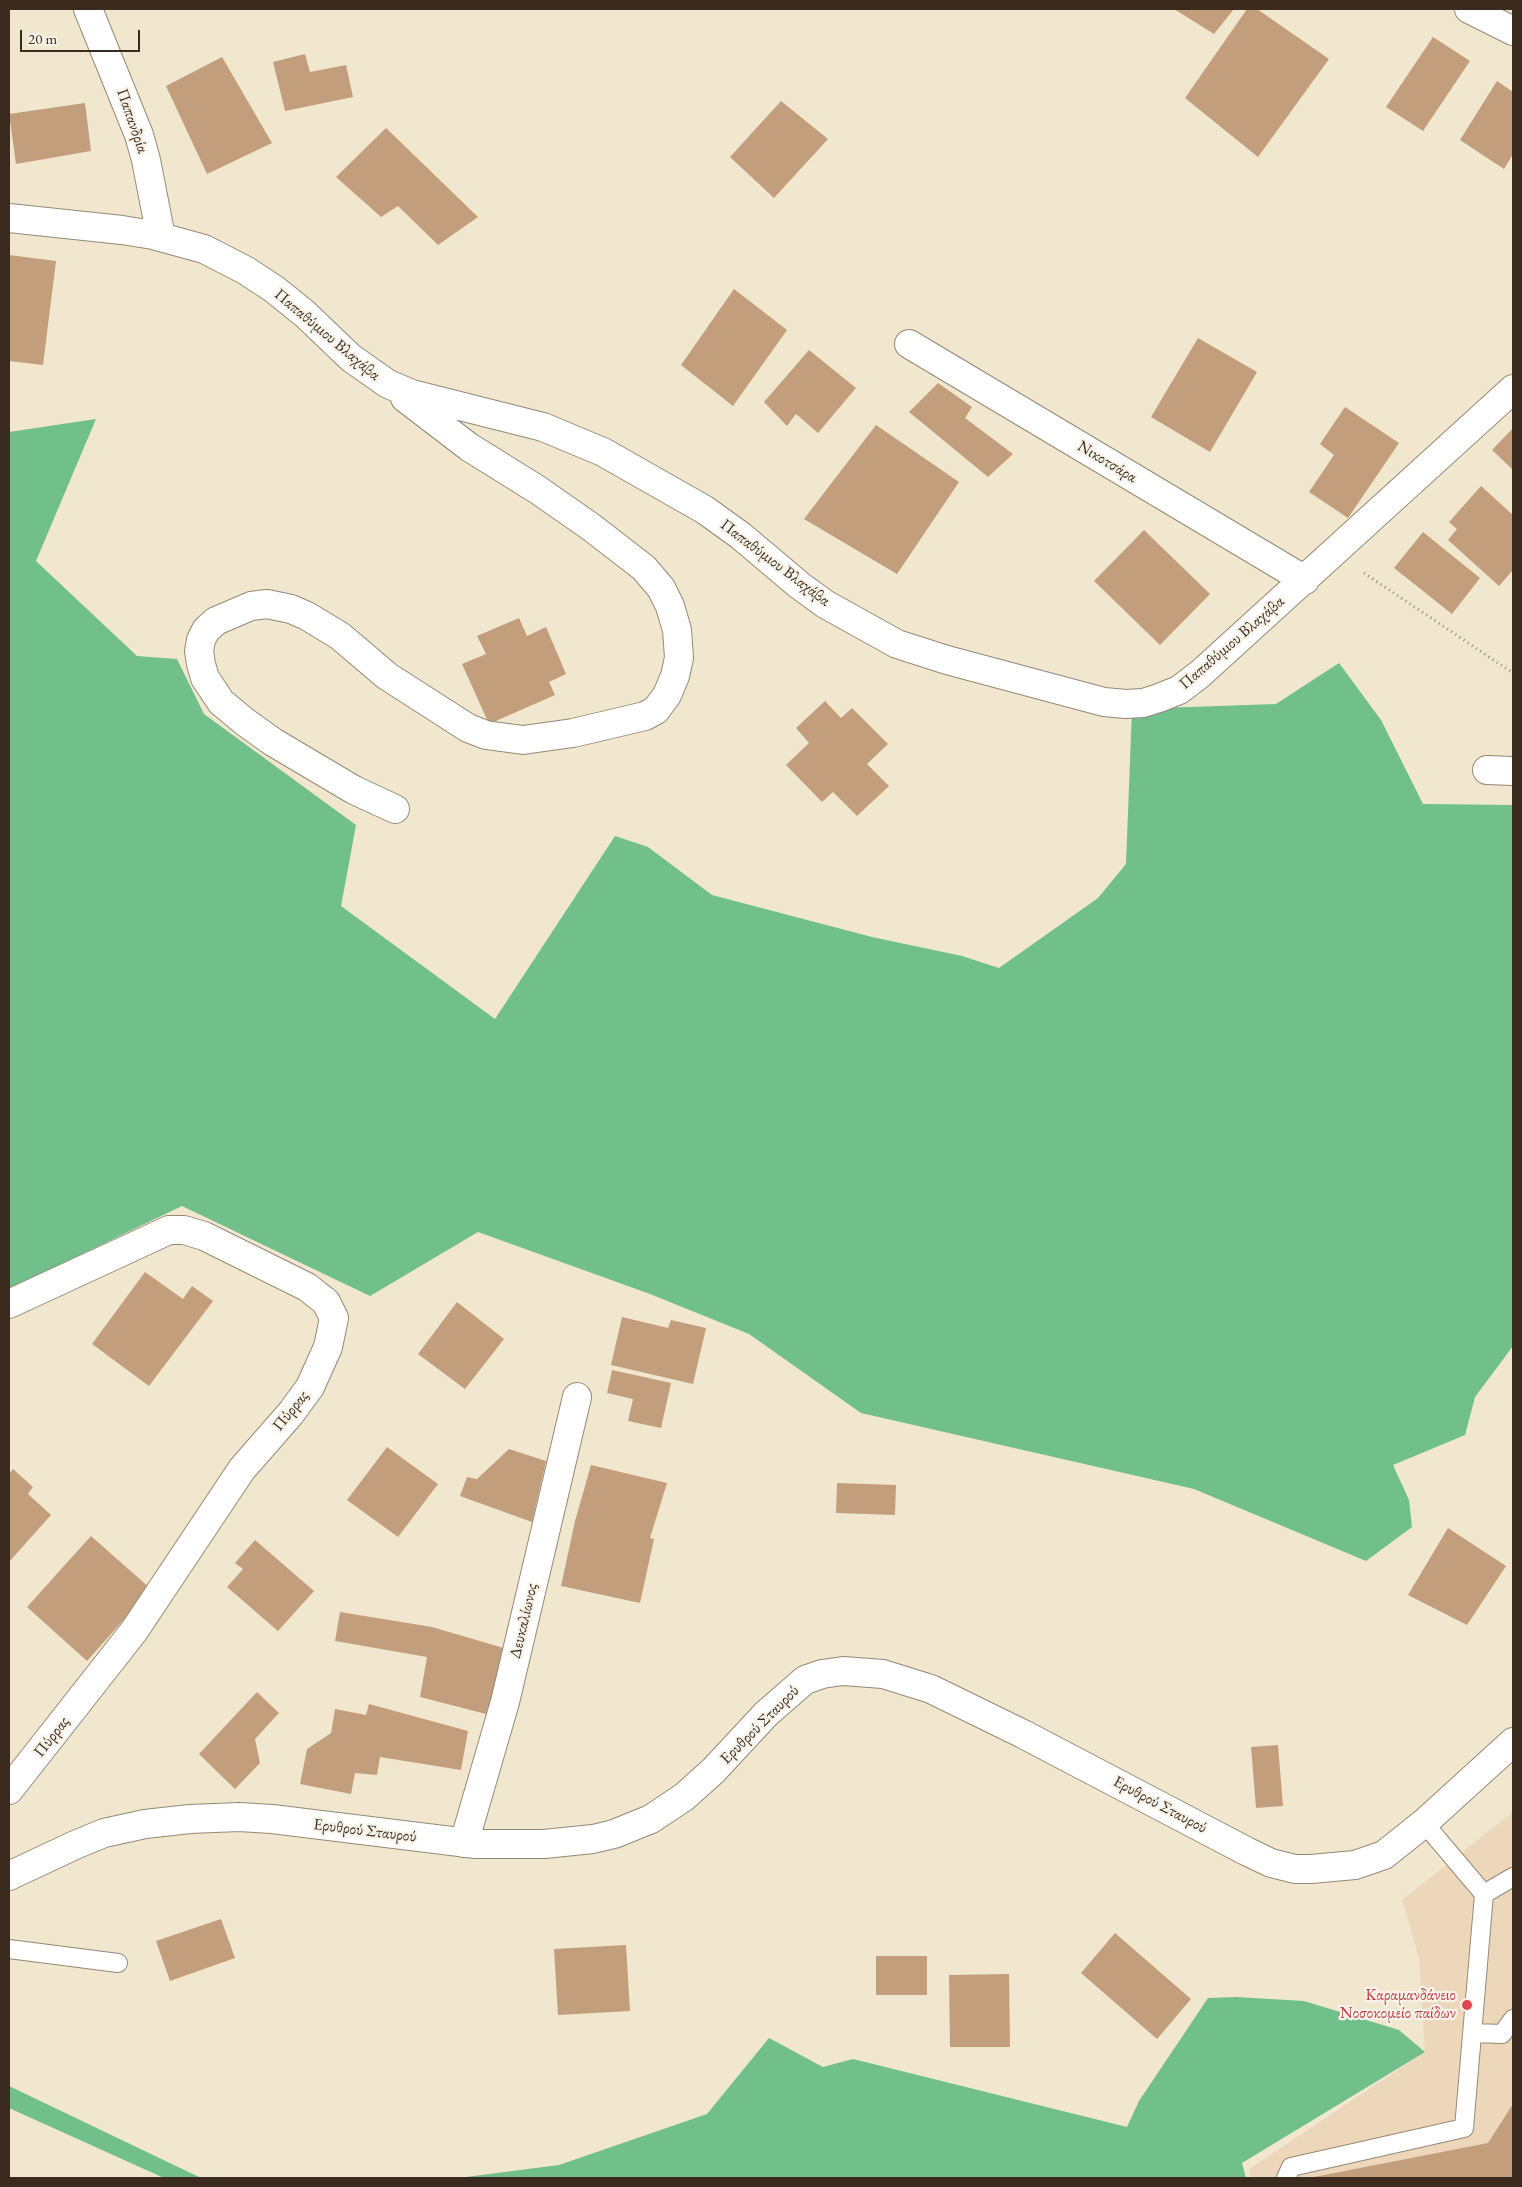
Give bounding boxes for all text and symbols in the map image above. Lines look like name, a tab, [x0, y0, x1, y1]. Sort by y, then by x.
scale bar	[22, 20, 142, 52]
text: 20 m	[28, 29, 57, 48]
street label: Παπανδρία	[112, 86, 152, 156]
street label: Παπαθύμιου Βλαχάβα	[270, 285, 384, 385]
street label: Νικοτσάρα	[1074, 437, 1140, 487]
street label: Παπαθύμιου Βλαχάβα	[716, 515, 834, 611]
street label: Παπαθύμιου Βλαχάβα	[1176, 592, 1288, 694]
street label: Πύρρας	[269, 1387, 313, 1435]
street label: Δευκαλίωνος	[506, 1582, 542, 1660]
street label: Ερυθρού Σταυρού	[717, 1682, 803, 1768]
street label: Πύρρας	[30, 1713, 74, 1761]
street label: Ερυθρού Σταυρού	[1110, 1772, 1210, 1838]
street label: Ερυθρού Σταυρού	[312, 1815, 418, 1847]
place label: Καραμανδάνειο Νοσοκομείο παίδων	[1340, 1986, 1456, 2024]
marker: Καραμανδάνειο Νοσοκομείο παίδων	[1460, 1998, 1474, 2012]

